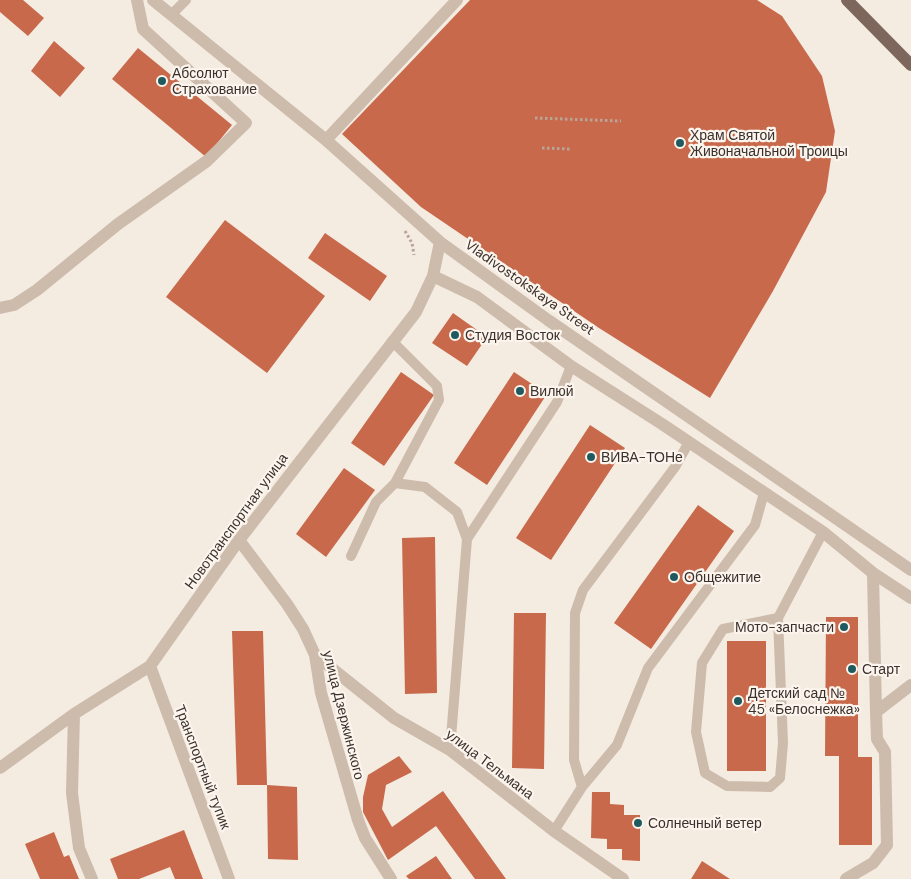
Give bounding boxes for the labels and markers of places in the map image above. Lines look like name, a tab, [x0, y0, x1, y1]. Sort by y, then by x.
place label: Абсолют Страхование	[172, 64, 257, 98]
marker: Абсолют Страхование	[156, 75, 168, 87]
place label: Храм Святой Живоначальной Троицы	[690, 126, 848, 160]
marker: Храм Святой Живоначальной Троицы	[674, 137, 686, 149]
place label: Студия Восток	[465, 326, 561, 344]
marker: Студия Восток	[449, 329, 461, 341]
place label: Вилюй	[530, 382, 574, 400]
marker: Вилюй	[514, 385, 526, 397]
place label: ВИВА-ТОНе	[601, 448, 683, 466]
marker: ВИВА-ТОНе	[585, 451, 597, 463]
place label: Общежитие	[684, 568, 761, 586]
marker: Общежитие	[668, 571, 680, 583]
place label: Мото-запчасти	[735, 618, 834, 636]
marker: Мото-запчасти	[838, 621, 850, 633]
place label: Старт	[862, 660, 901, 678]
marker: Старт	[846, 663, 858, 675]
place label: Детский сад № 45 «Белоснежка»	[748, 684, 860, 718]
marker: Детский сад № 45 «Белоснежка»	[732, 695, 744, 707]
place label: Солнечный ветер	[648, 814, 762, 832]
marker: Солнечный ветер	[632, 817, 644, 829]

